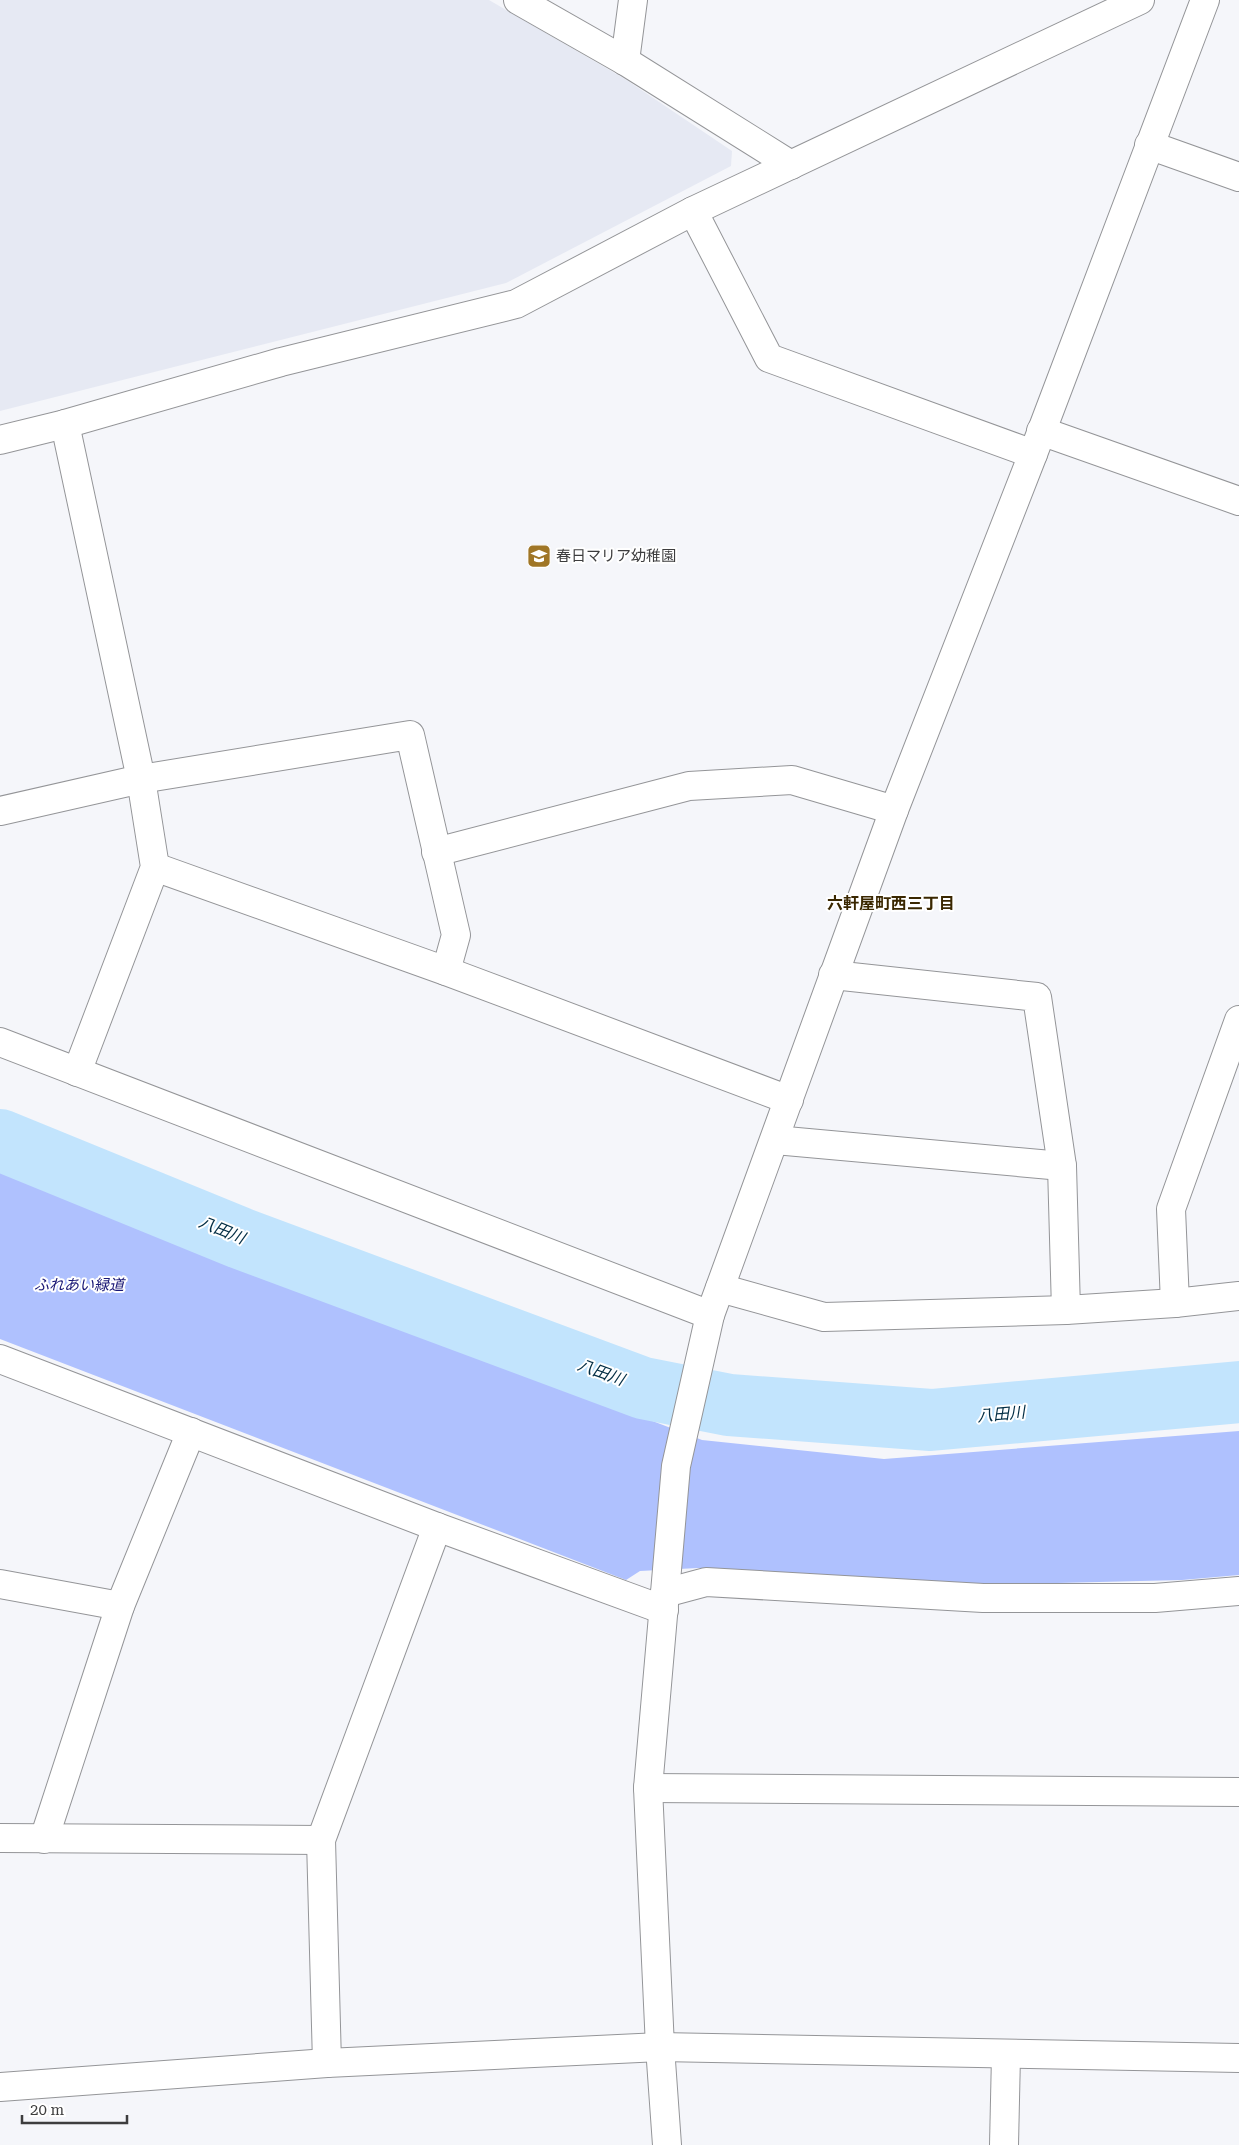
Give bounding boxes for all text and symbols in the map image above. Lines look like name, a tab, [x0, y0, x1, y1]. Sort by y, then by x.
school or university icon: 春日マリア幼稚園	[526, 543, 552, 569]
place label: 春日マリア幼稚園	[556, 547, 676, 565]
district label: 六軒屋町西三丁目	[827, 894, 955, 913]
water label: 八田川	[196, 1212, 250, 1249]
park label: ふれあい緑道	[34, 1276, 126, 1294]
water label: 八田川	[575, 1355, 629, 1390]
water label: 八田川	[976, 1402, 1028, 1426]
scale bar	[22, 2092, 128, 2124]
text: 20 m	[30, 2101, 65, 2119]

